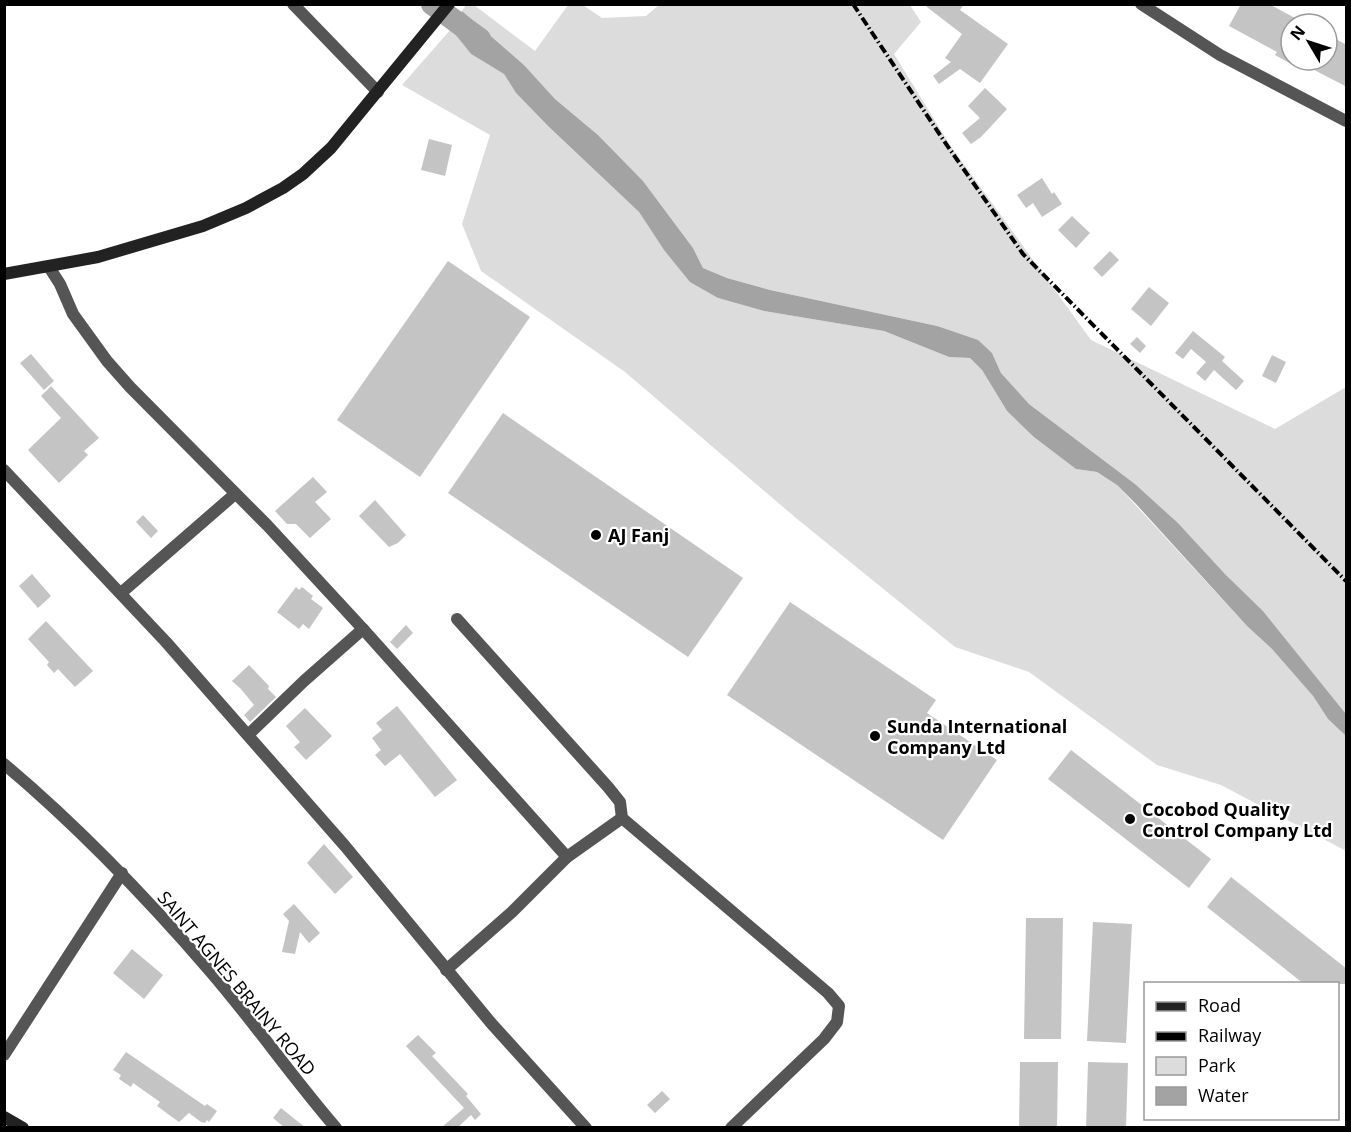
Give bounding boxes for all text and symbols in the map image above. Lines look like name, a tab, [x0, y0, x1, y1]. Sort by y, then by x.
north arrow	[1279, 12, 1339, 72]
text: N	[1285, 21, 1310, 45]
place label: AJ Fanj	[608, 523, 669, 547]
marker: AJ Fanj	[589, 528, 603, 542]
place label: Sunda International Company Ltd	[887, 714, 1067, 759]
marker: Sunda International Company Ltd	[868, 729, 882, 743]
place label: Cocobod Quality Control Company Ltd	[1142, 797, 1332, 842]
marker: Cocobod Quality Control Company Ltd	[1123, 812, 1137, 826]
street label: SAINT AGNES BRAINY ROAD	[153, 886, 321, 1080]
legend	[1144, 982, 1339, 1120]
text: Road	[1198, 993, 1241, 1017]
text: Railway	[1198, 1023, 1262, 1047]
text: Park	[1198, 1053, 1236, 1077]
text: Water	[1198, 1083, 1249, 1107]

